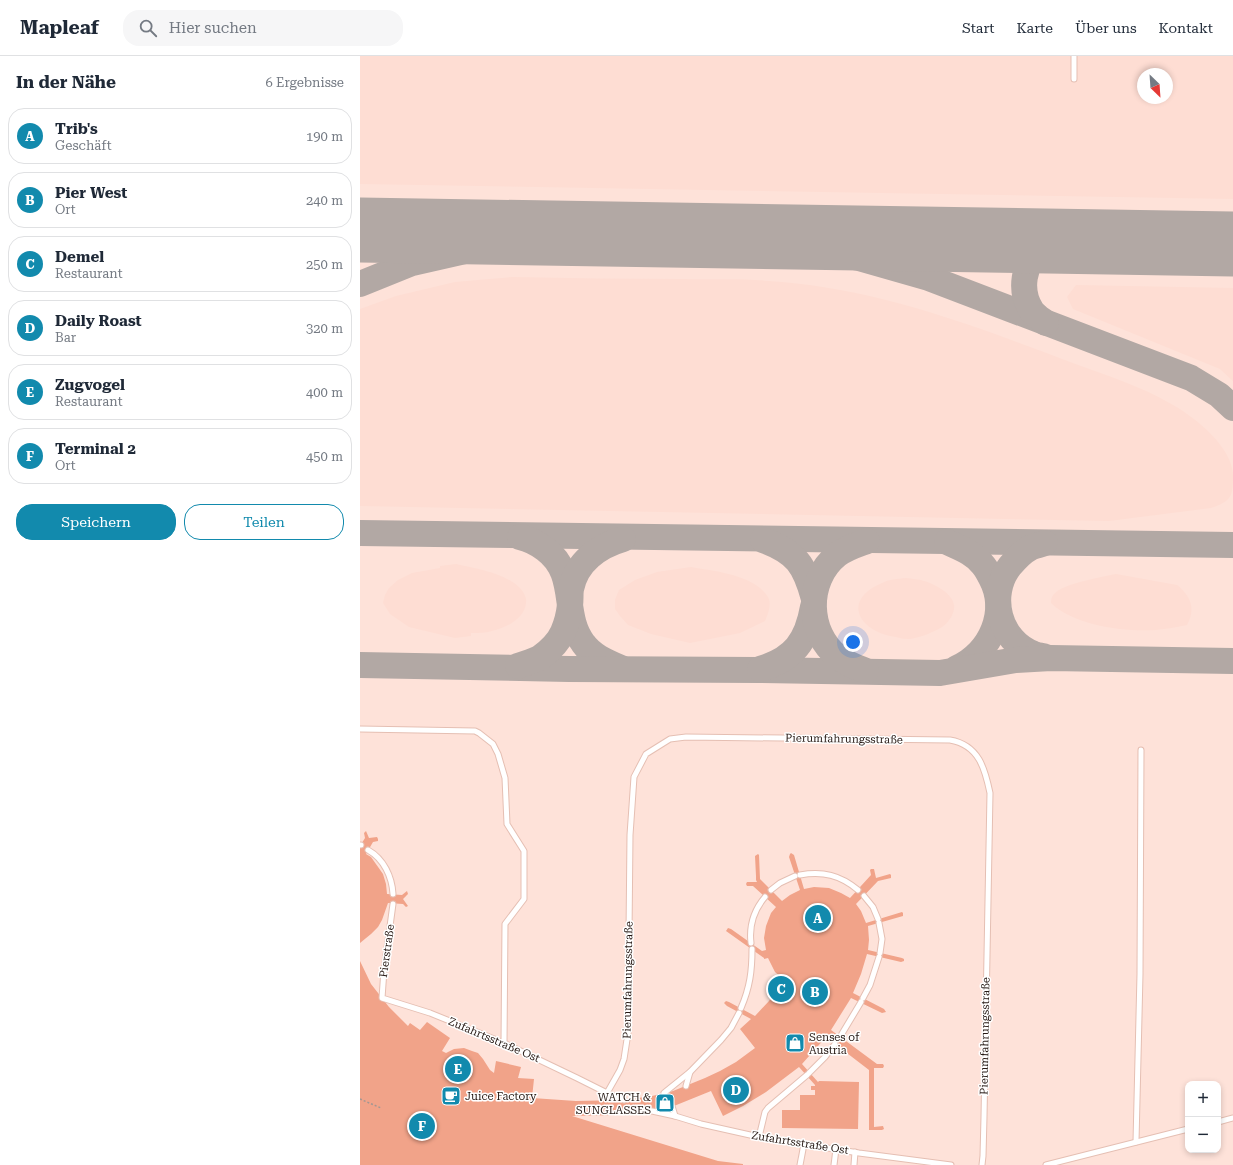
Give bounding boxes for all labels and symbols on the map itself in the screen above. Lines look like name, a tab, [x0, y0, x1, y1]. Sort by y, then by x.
north arrow	[1137, 68, 1173, 104]
your location	[843, 632, 863, 652]
street label: Pierumfahrungsstraße	[785, 731, 903, 747]
pin: A	[805, 903, 831, 933]
street label: Pierumfahrungsstraße	[620, 921, 636, 1039]
street label: Pierstraße	[377, 923, 397, 979]
pin: C	[768, 974, 794, 1004]
pin: B	[802, 977, 828, 1007]
street label: Pierumfahrungsstraße	[977, 977, 993, 1095]
street label: Zufahrtsstraße Ost	[446, 1015, 542, 1065]
place label: Senses of Austria	[809, 1031, 860, 1057]
shop icon: Senses of Austria	[784, 1032, 806, 1054]
pin: E	[445, 1054, 471, 1084]
pin: D	[723, 1075, 749, 1105]
cafe icon: Juice Factory	[440, 1085, 462, 1107]
place label: Juice Factory	[465, 1090, 537, 1103]
place label: WATCH & SUNGLASSES	[576, 1091, 651, 1117]
shop icon: WATCH & SUNGLASSES	[654, 1092, 676, 1114]
pin: F	[409, 1111, 435, 1141]
street label: Zufahrtsstraße Ost	[750, 1129, 850, 1157]

